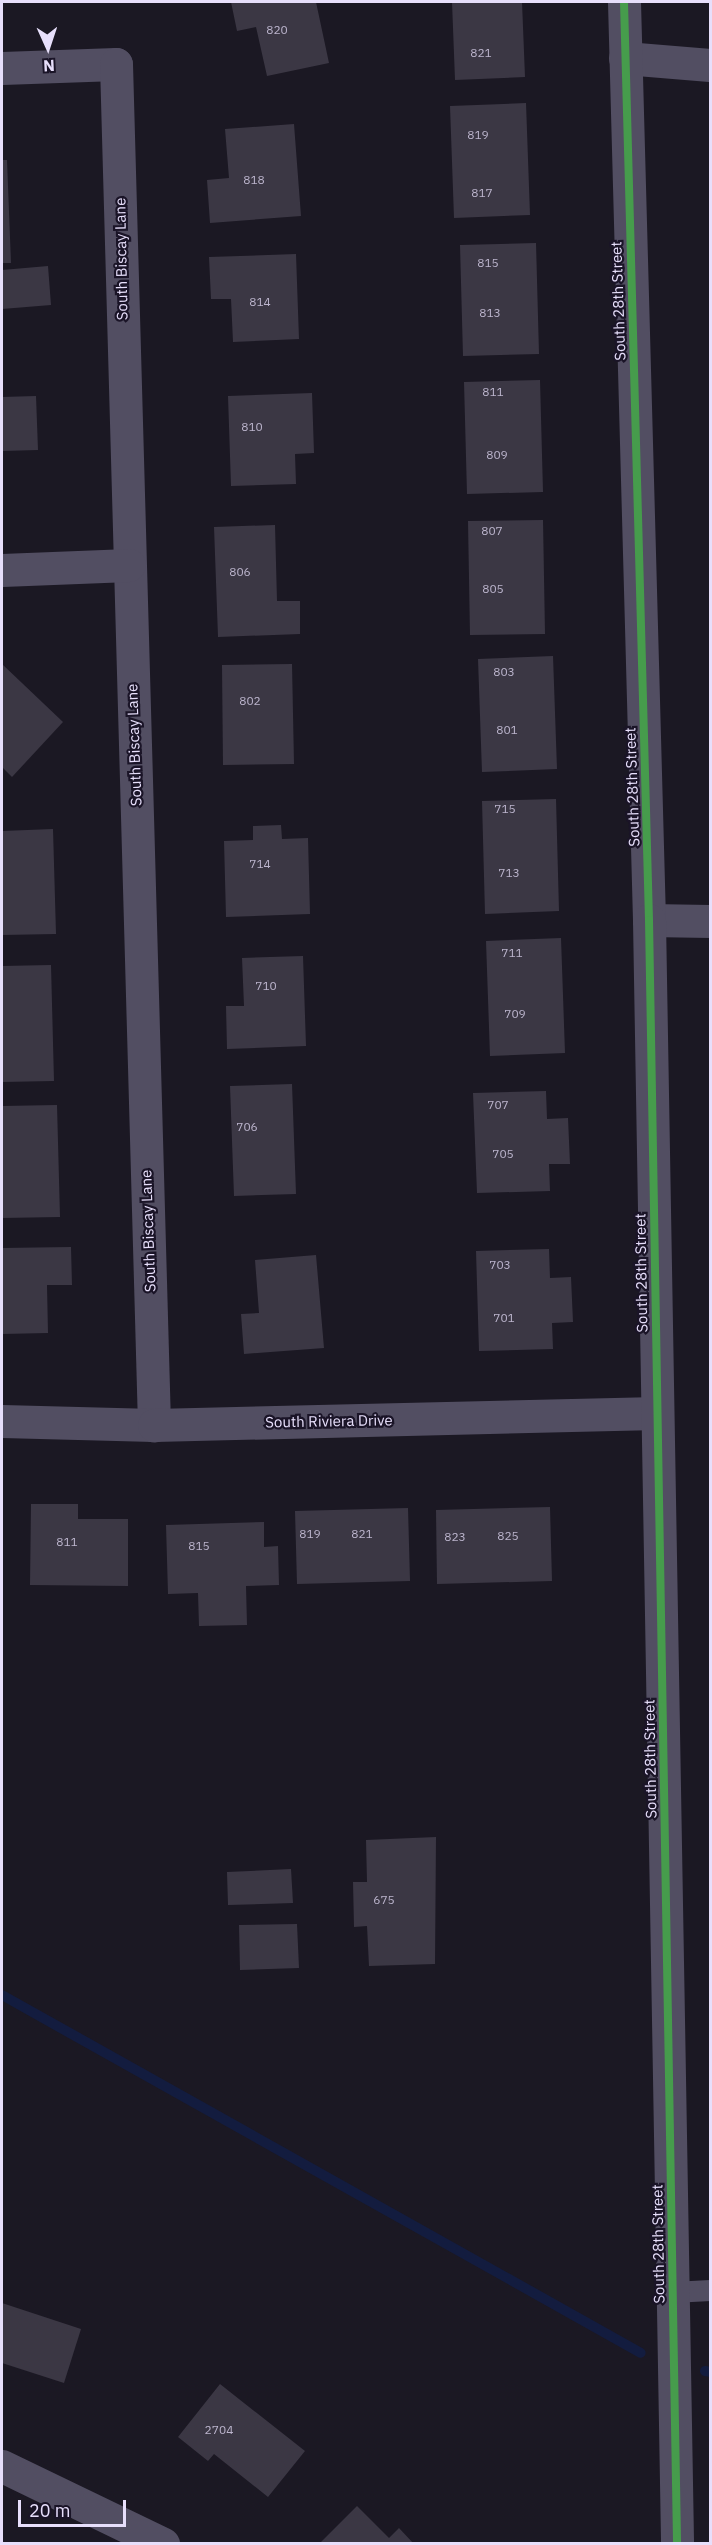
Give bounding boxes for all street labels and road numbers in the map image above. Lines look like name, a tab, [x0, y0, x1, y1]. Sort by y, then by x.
street label: South Biscay Lane	[111, 198, 131, 320]
street label: South 28th Street	[607, 241, 629, 361]
street label: South Biscay Lane	[123, 683, 145, 807]
street label: South 28th Street	[621, 727, 643, 847]
street label: South Biscay Lane	[137, 1169, 159, 1293]
street label: South 28th Street	[631, 1213, 651, 1333]
street label: South Riviera Drive	[265, 1411, 393, 1431]
street label: South 28th Street	[640, 1699, 660, 1819]
street label: South 28th Street	[648, 2184, 668, 2304]

